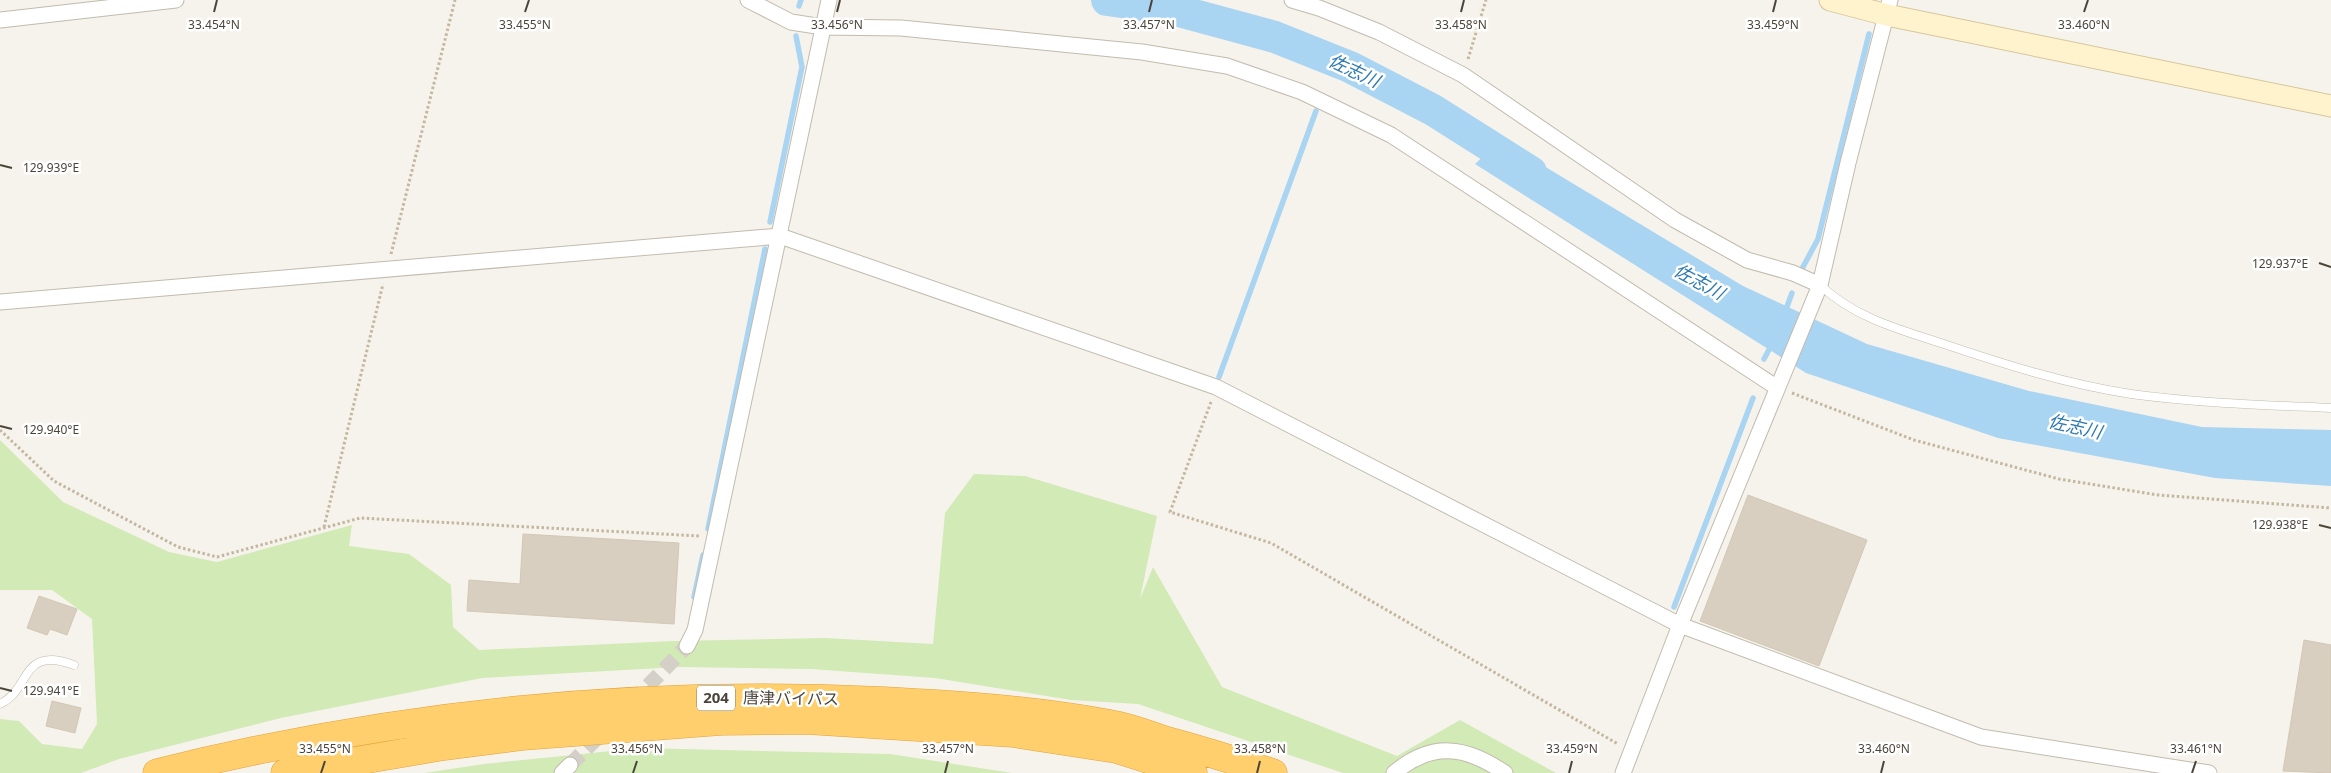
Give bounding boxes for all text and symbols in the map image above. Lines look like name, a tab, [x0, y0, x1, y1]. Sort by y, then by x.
text: 33.454°N	[188, 16, 240, 33]
text: 33.455°N	[499, 16, 551, 33]
text: 33.456°N	[811, 16, 863, 33]
text: 33.457°N	[1123, 16, 1175, 33]
text: 33.458°N	[1435, 16, 1487, 33]
text: 33.459°N	[1747, 16, 1799, 33]
text: 33.460°N	[2058, 16, 2110, 33]
water label: 佐志川	[1325, 48, 1386, 93]
text: 129.939°E	[23, 159, 79, 176]
text: 129.937°E	[2252, 255, 2308, 272]
water label: 佐志川	[1670, 258, 1731, 306]
water label: 佐志川	[2046, 408, 2106, 444]
text: 129.940°E	[23, 421, 79, 438]
text: 129.938°E	[2252, 516, 2308, 533]
text: 129.941°E	[23, 682, 79, 699]
road number: 204	[697, 686, 735, 710]
street label: 唐津バイパス	[743, 686, 839, 710]
text: 33.455°N	[299, 740, 351, 757]
text: 33.456°N	[611, 740, 663, 757]
text: 33.457°N	[922, 740, 974, 757]
text: 33.458°N	[1234, 740, 1286, 757]
text: 33.459°N	[1546, 740, 1598, 757]
text: 33.460°N	[1858, 740, 1910, 757]
text: 33.461°N	[2170, 740, 2222, 757]

